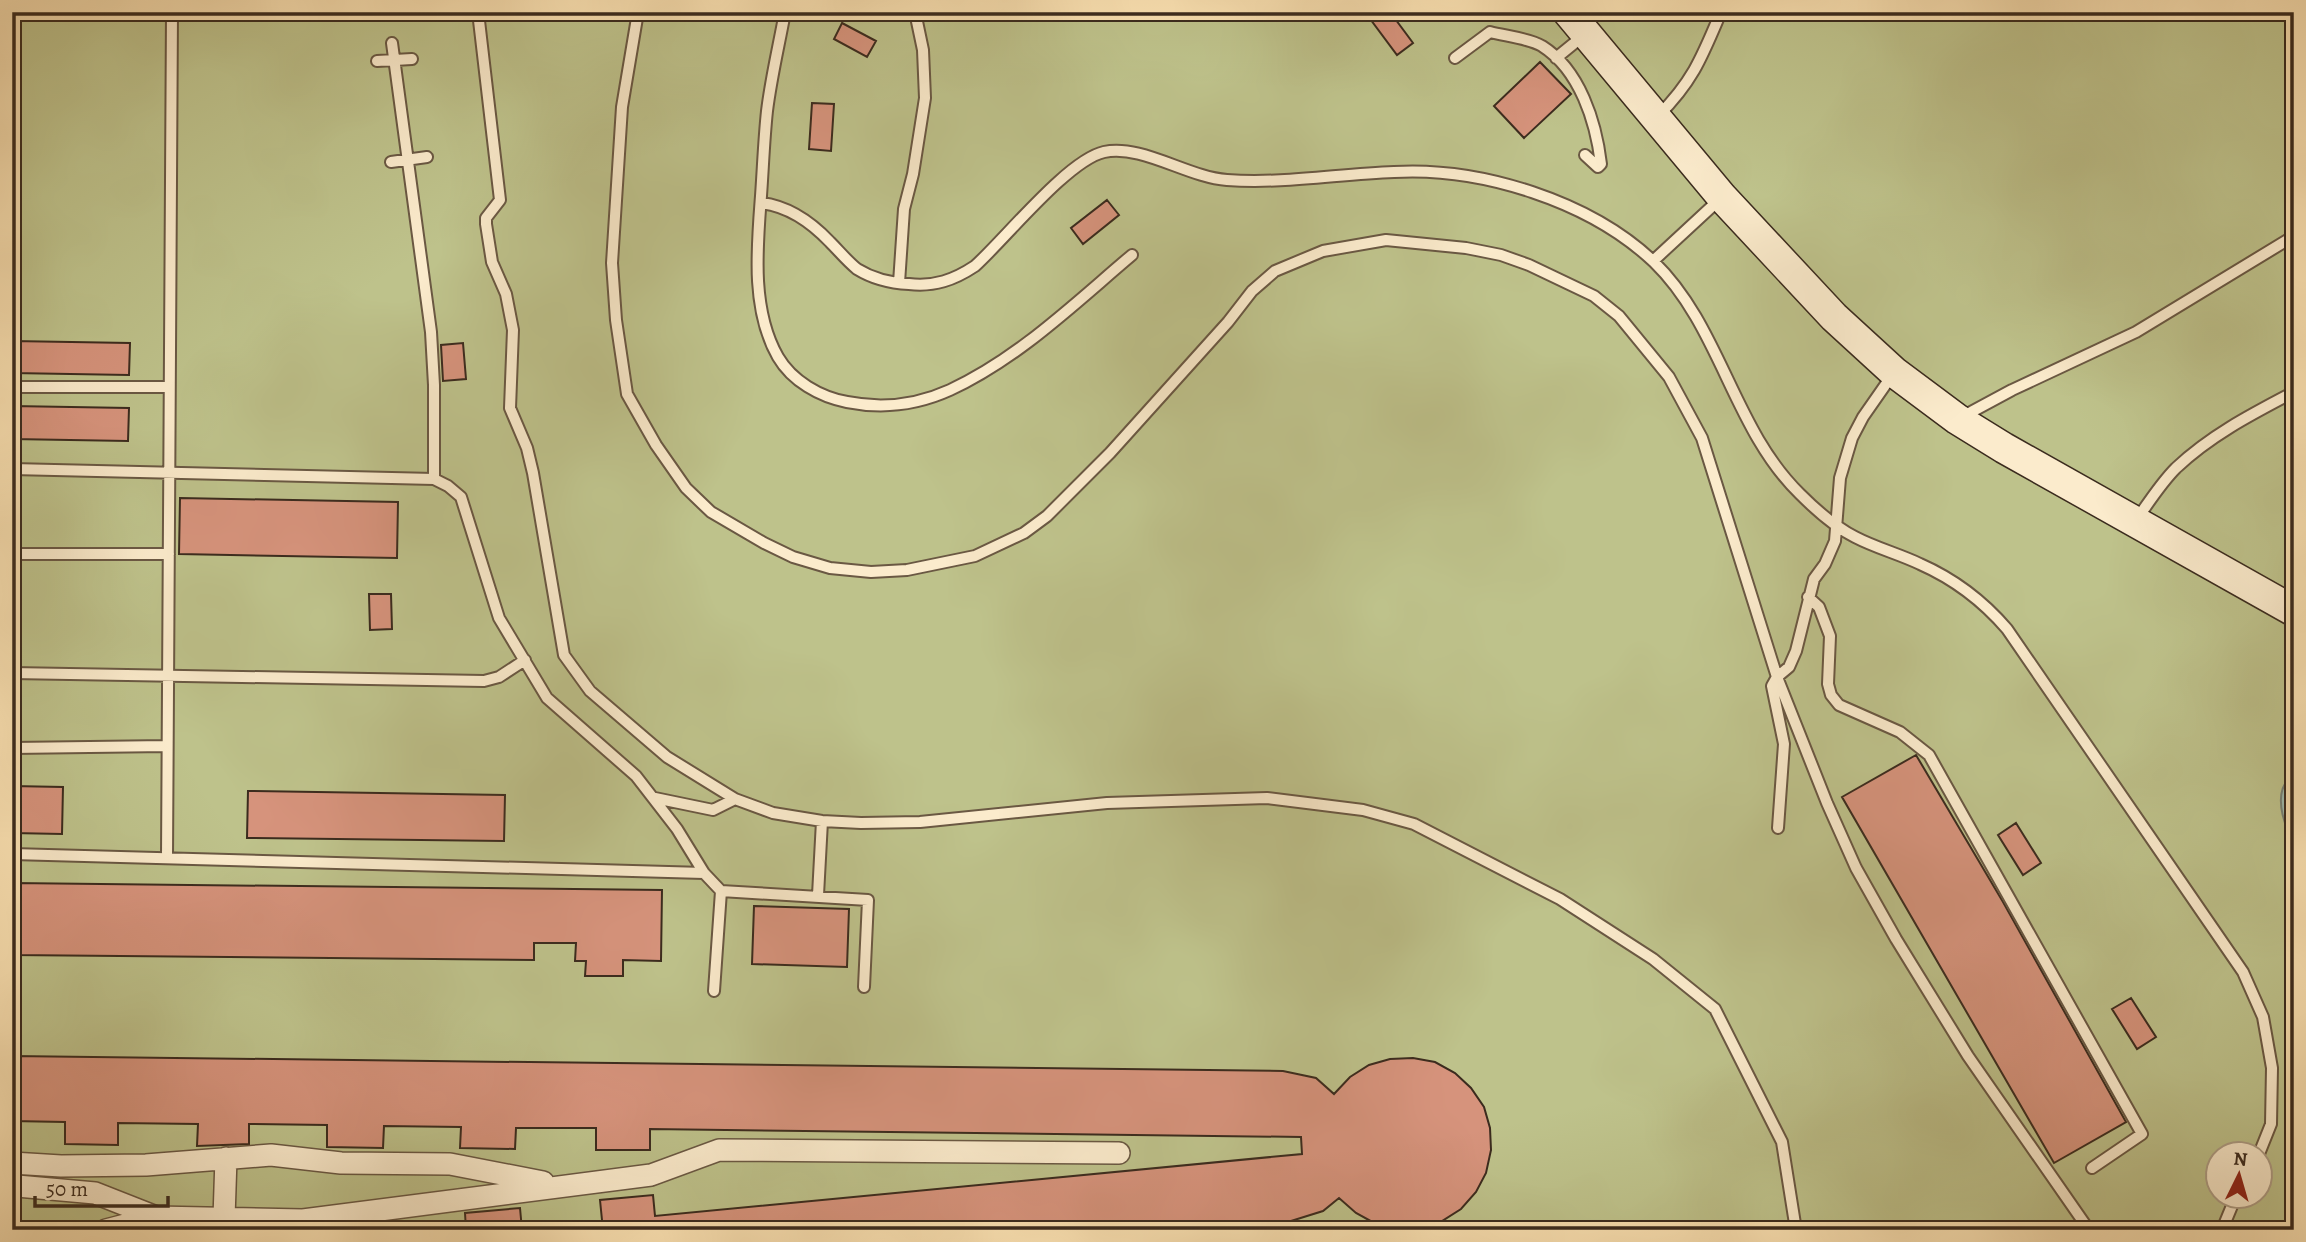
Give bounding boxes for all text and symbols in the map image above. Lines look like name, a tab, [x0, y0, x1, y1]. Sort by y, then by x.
north arrow	[2204, 1140, 2274, 1210]
text: N	[2232, 1146, 2249, 1173]
scale bar	[35, 1165, 168, 1209]
text: 50 m	[46, 1175, 88, 1203]

